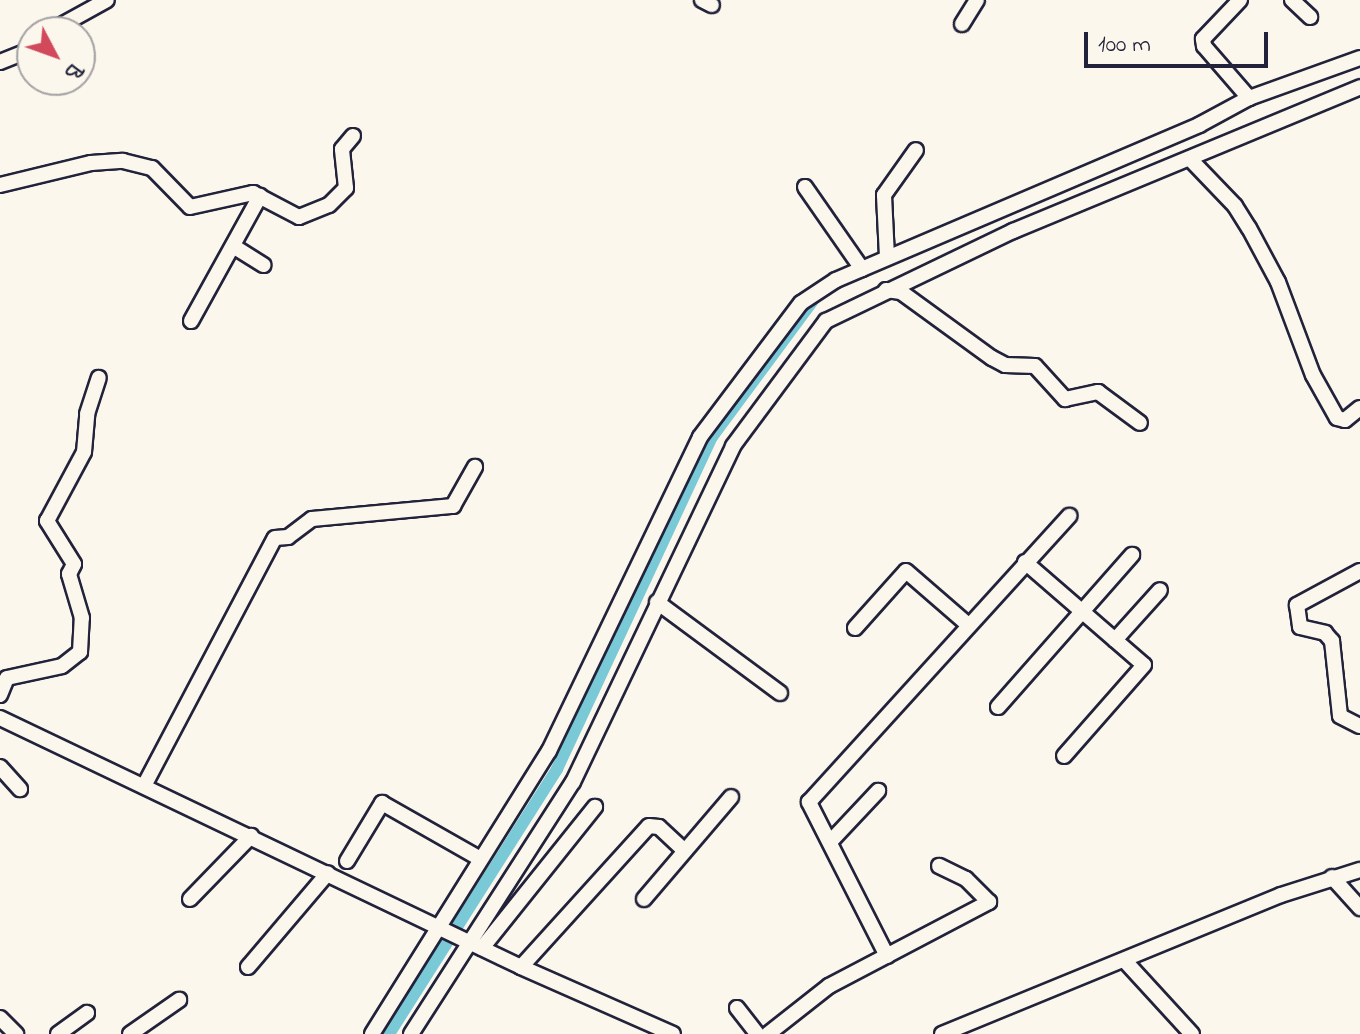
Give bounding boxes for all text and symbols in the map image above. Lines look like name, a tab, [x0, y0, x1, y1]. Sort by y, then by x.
north arrow	[16, 16, 96, 96]
scale bar	[1088, 16, 1272, 66]
text: 100 m	[1098, 28, 1151, 63]
text: B	[56, 54, 90, 87]

